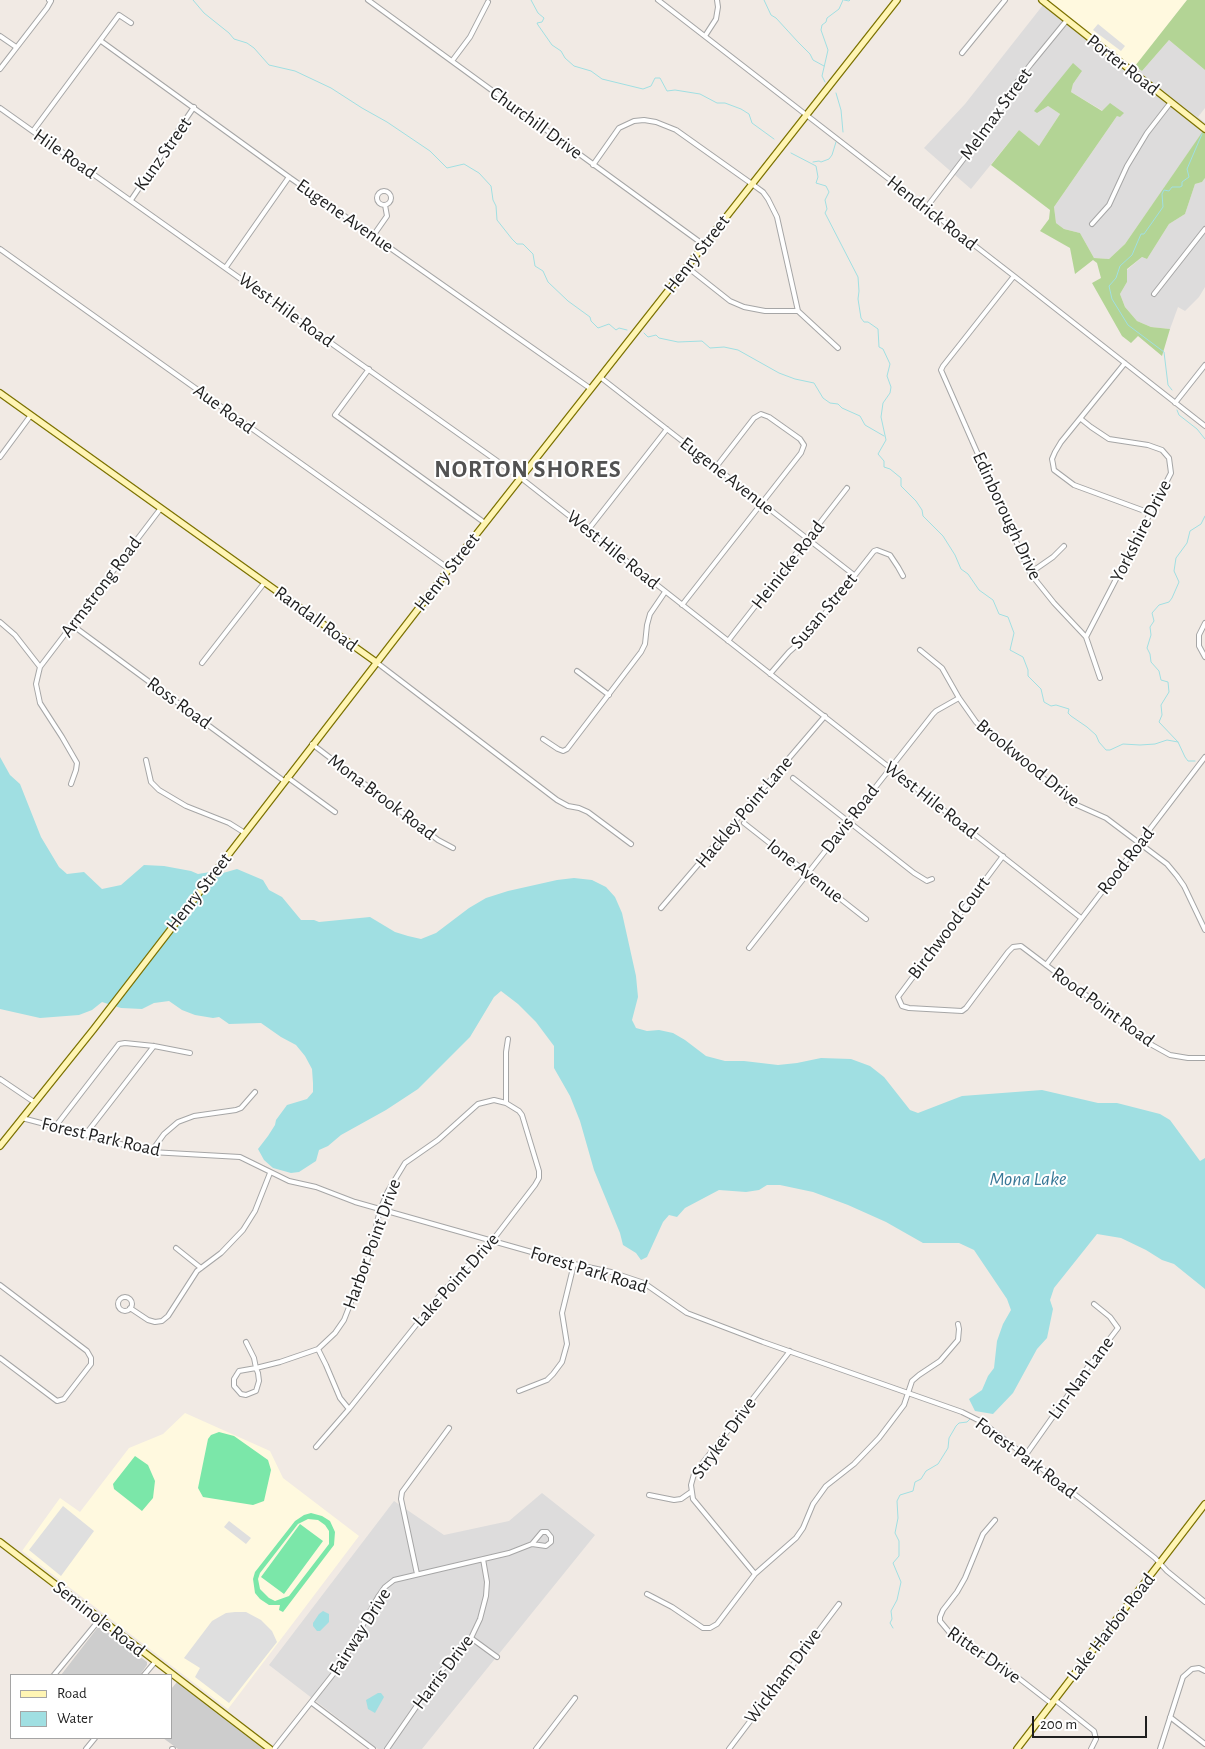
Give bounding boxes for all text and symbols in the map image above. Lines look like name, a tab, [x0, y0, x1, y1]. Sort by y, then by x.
street label: Porter Road	[1082, 30, 1164, 100]
street label: Melmax Street	[955, 64, 1037, 164]
street label: Churchill Drive	[485, 82, 587, 164]
street label: Kunz Street	[129, 113, 197, 195]
street label: Hile Road	[29, 124, 101, 184]
street label: Hendrick Road	[882, 171, 982, 255]
street label: Eugene Avenue	[292, 174, 398, 258]
street label: Henry Street	[659, 210, 735, 298]
street label: West Hile Road	[234, 268, 338, 352]
street label: Aue Road	[189, 379, 259, 439]
street label: Eugene Avenue	[675, 432, 779, 520]
street label: Edinborough Drive	[967, 448, 1047, 584]
district label: NORTON SHORES	[433, 456, 623, 484]
street label: Yorkshire Drive	[1105, 476, 1177, 586]
street label: West Hile Road	[562, 506, 664, 594]
street label: Heinicke Road	[746, 516, 830, 614]
street label: Henry Street	[409, 528, 485, 616]
street label: Armstrong Road	[56, 532, 146, 642]
street label: Susan Street	[786, 568, 862, 654]
street label: Randall Road	[270, 581, 362, 657]
street label: Ross Road	[142, 672, 216, 734]
street label: Brookwood Drive	[971, 714, 1085, 812]
street label: Mona Brook Road	[323, 749, 441, 845]
street label: Hackley Point Lane	[691, 751, 797, 873]
street label: West Hile Road	[879, 756, 983, 844]
street label: Davis Road	[816, 780, 884, 858]
street label: Rood Road	[1093, 823, 1159, 899]
street label: Ione Avenue	[762, 834, 848, 908]
street label: Henry Street	[161, 848, 237, 936]
street label: Birchwood Court	[903, 872, 995, 984]
street label: Rood Point Road	[1047, 962, 1159, 1052]
street label: Forest Park Road	[39, 1112, 163, 1162]
water label: Mona Lake	[989, 1167, 1067, 1191]
street label: Harbor Point Drive	[338, 1176, 406, 1312]
street label: Lake Point Drive	[408, 1228, 504, 1332]
street label: Forest Park Road	[528, 1241, 650, 1299]
street label: Lin-Nan Lane	[1043, 1332, 1119, 1424]
street label: Stryker Drive	[687, 1393, 761, 1483]
street label: Forest Park Road	[971, 1412, 1081, 1504]
street label: Lake Harbor Road	[1062, 1569, 1160, 1685]
street label: Seminole Road	[48, 1576, 150, 1662]
street label: Fairway Drive	[324, 1584, 396, 1680]
street label: Ritter Drive	[943, 1621, 1025, 1689]
street label: Wickham Drive	[740, 1624, 826, 1728]
street label: Harris Drive	[407, 1630, 479, 1714]
legend	[10, 1674, 172, 1739]
text: Road	[57, 1686, 87, 1701]
scale bar	[1035, 1706, 1150, 1738]
text: Water	[57, 1711, 93, 1726]
text: 200 m	[1040, 1717, 1077, 1732]

